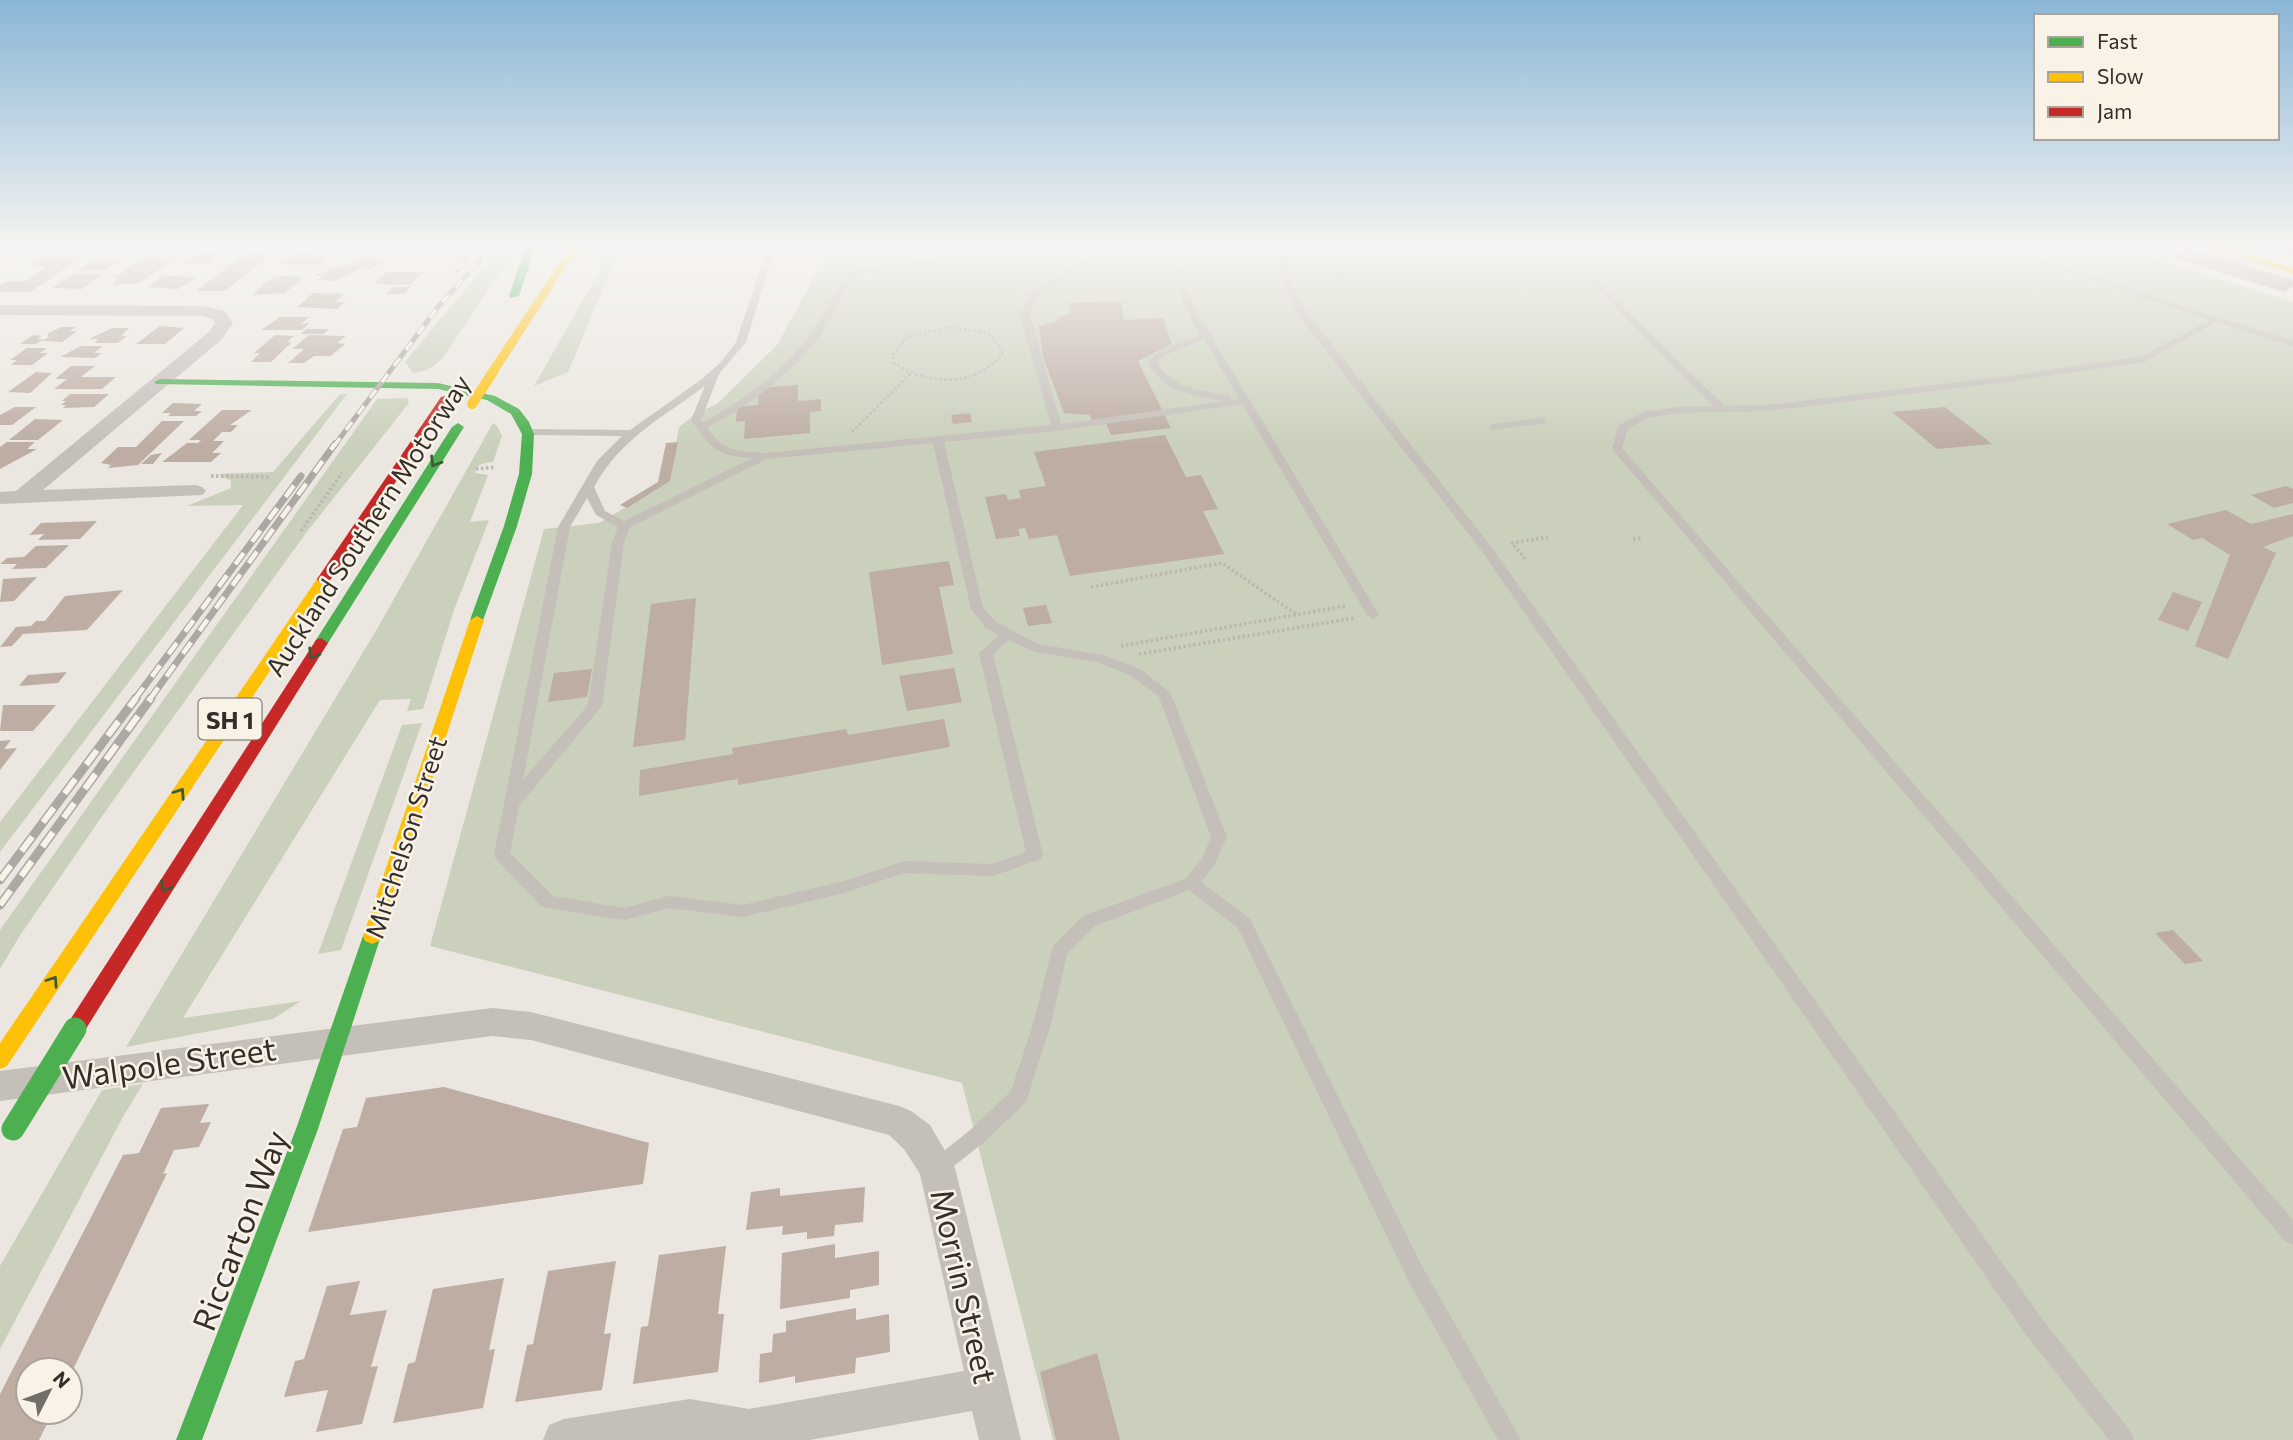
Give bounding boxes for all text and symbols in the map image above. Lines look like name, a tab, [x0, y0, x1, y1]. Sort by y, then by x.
legend	[2034, 14, 2279, 140]
text: Fast	[2097, 28, 2138, 53]
text: Slow	[2097, 63, 2144, 88]
text: Jam	[2097, 98, 2132, 123]
street label: Auckland Southern Motorway	[258, 369, 476, 681]
one-way arrow	[431, 454, 444, 467]
one-way arrow	[309, 646, 322, 659]
road number: SH 1	[198, 698, 262, 740]
street label: Mitchelson Street	[358, 732, 452, 942]
one-way arrow	[172, 787, 185, 800]
one-way arrow	[161, 880, 174, 893]
one-way arrow	[45, 976, 57, 989]
street label: Walpole Street	[60, 1027, 278, 1097]
street label: Riccarton Way	[182, 1124, 296, 1336]
street label: Morrin Street	[923, 1185, 1007, 1387]
north arrow	[14, 1356, 84, 1426]
text: N	[49, 1366, 75, 1392]

